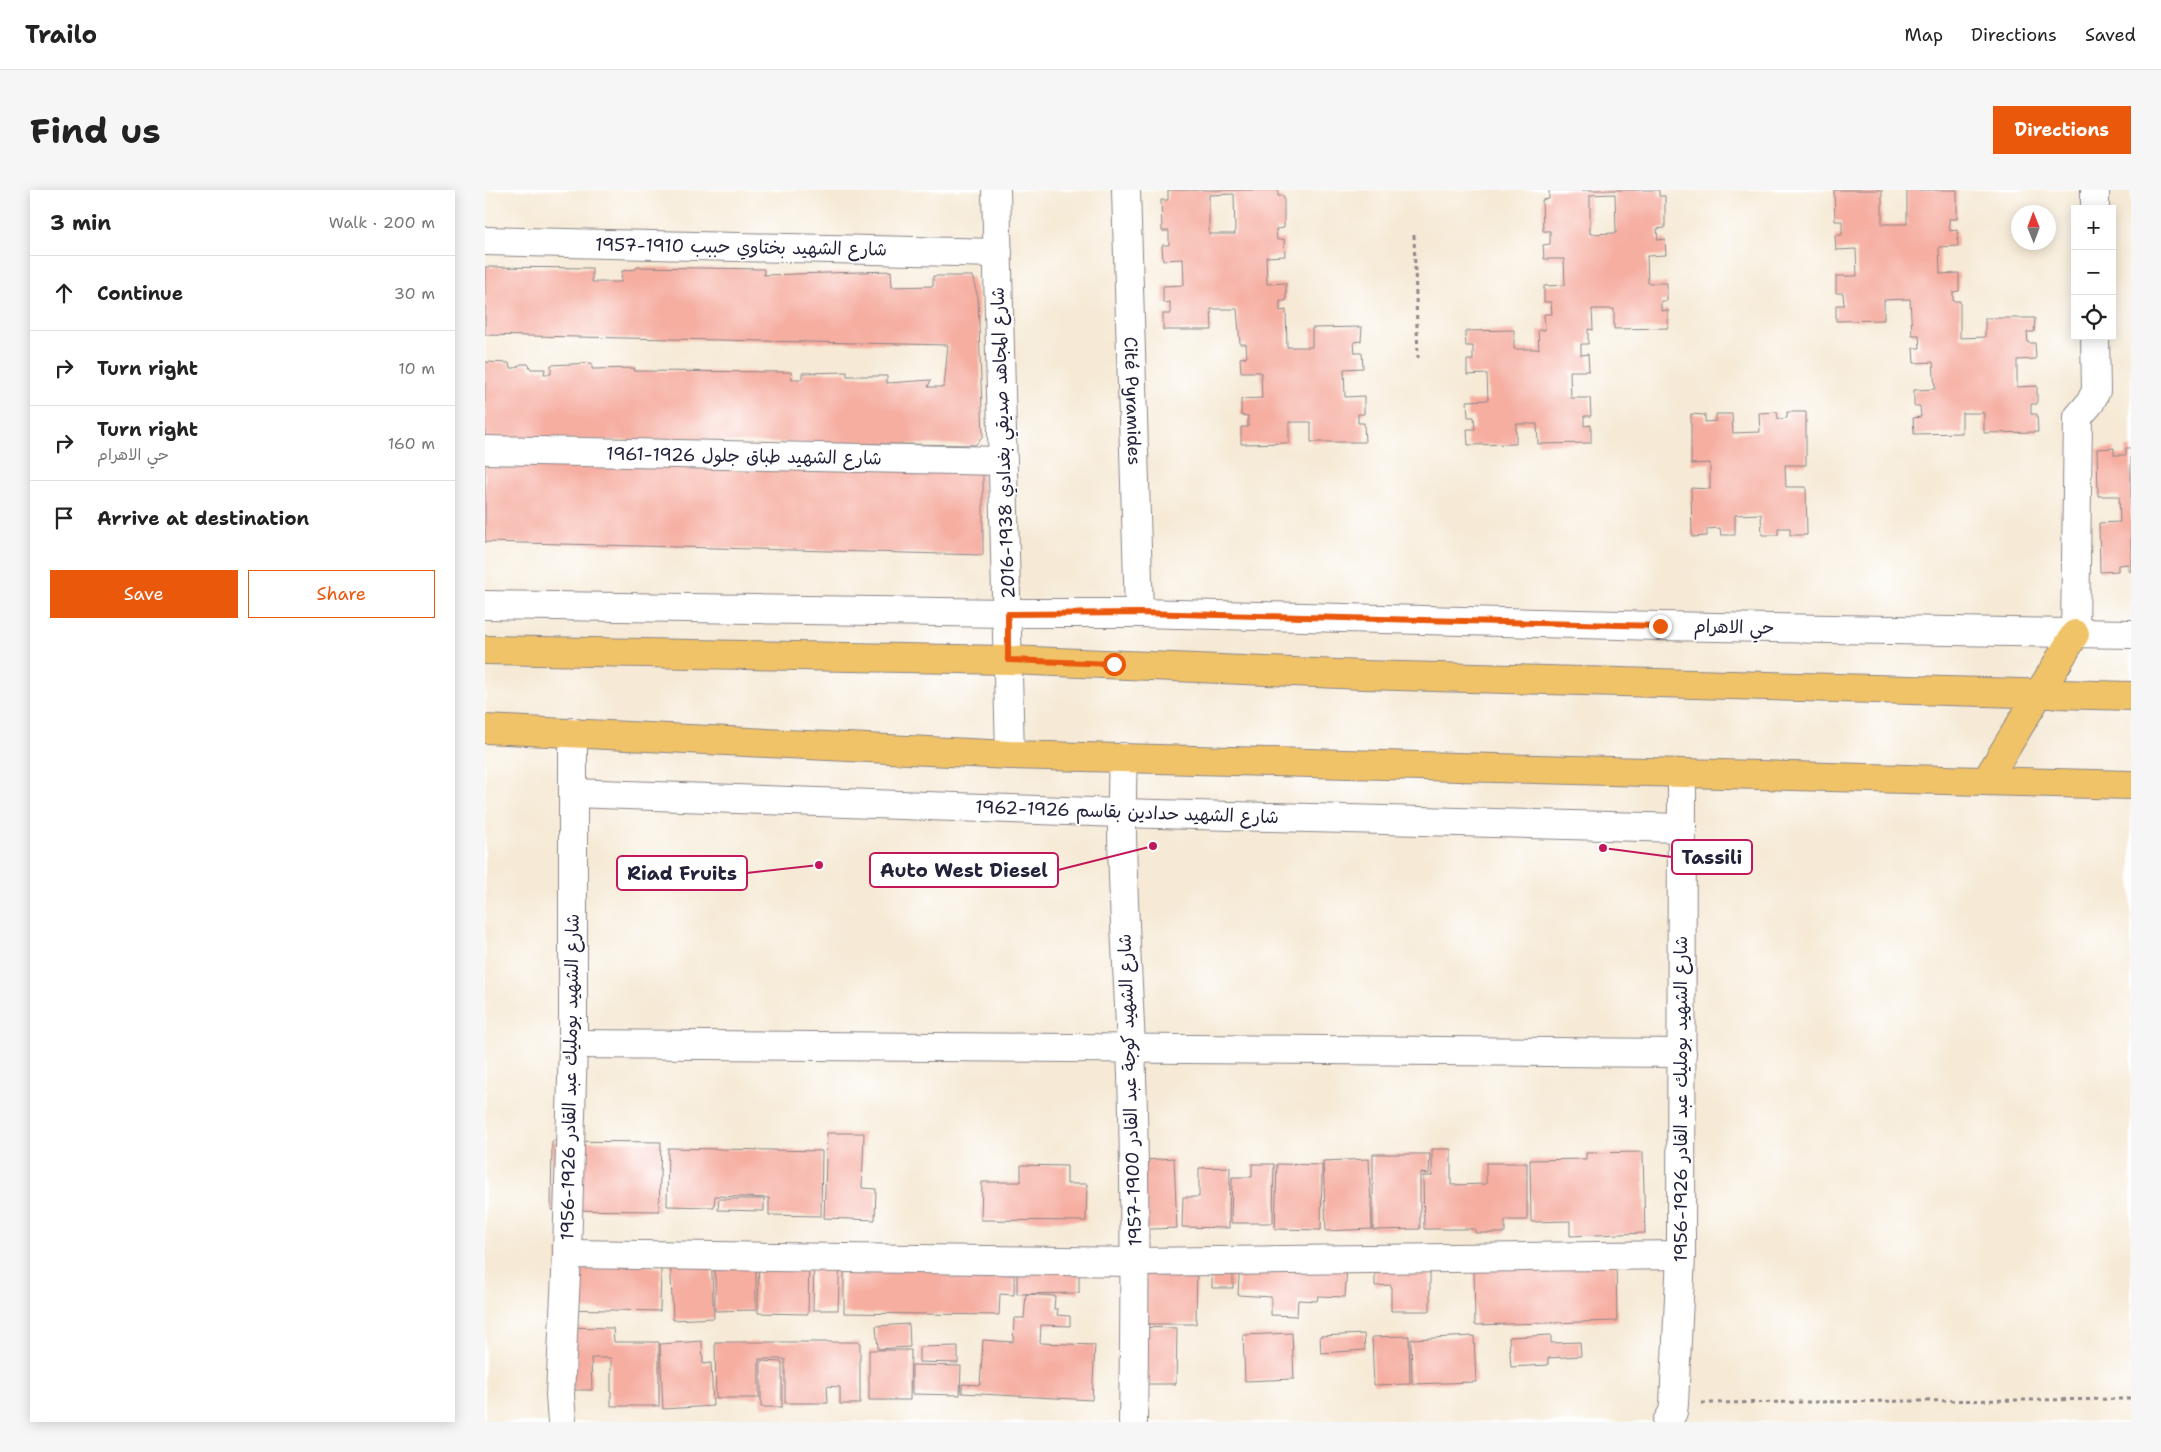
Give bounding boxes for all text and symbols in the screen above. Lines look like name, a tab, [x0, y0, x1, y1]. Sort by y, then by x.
text: Trailo	[25, 19, 97, 51]
text: Map	[1905, 23, 1943, 47]
text: Directions	[1971, 23, 2057, 47]
text: Saved	[2085, 23, 2136, 47]
button: Directions	[1993, 106, 2131, 154]
text: Find us	[30, 107, 161, 154]
north arrow	[2011, 205, 2056, 250]
map controls	[2071, 205, 2116, 340]
button: +	[2071, 205, 2116, 250]
text: 3 min	[50, 209, 111, 237]
text: Walk · 200 m	[329, 212, 435, 233]
street label: شارع الشهيد بختاوي حببب 1910-1957	[595, 232, 887, 263]
button: −	[2071, 250, 2116, 295]
icon: ahead	[50, 279, 78, 307]
text: Continue	[97, 281, 183, 306]
text: 30 m	[394, 283, 435, 304]
street label: شارع المجاهد صديقي بغدادي 1938-2016	[986, 286, 1024, 599]
button: locate	[2071, 295, 2116, 340]
street label: Cité Pyramides	[1119, 336, 1146, 466]
icon: right	[50, 354, 78, 382]
text: Turn right	[97, 356, 198, 381]
text: 10 m	[398, 358, 435, 379]
text: Turn right	[97, 417, 198, 442]
icon: right	[50, 429, 78, 457]
text: 160 m	[388, 433, 435, 454]
street label: شارع الشهيد طباق جلول 1926-1961	[606, 442, 882, 470]
text: حي الاهرام	[97, 444, 169, 465]
icon: arrive	[50, 504, 78, 532]
text: Arrive at destination	[97, 506, 309, 531]
button: Save	[50, 570, 238, 618]
button: Share	[248, 570, 435, 618]
street label: حي الاهرام	[1693, 614, 1775, 644]
route end	[1649, 615, 1672, 638]
route start	[1103, 653, 1126, 676]
street label: شارع الشهيد حدادين بقاسم 1926-1962	[975, 795, 1279, 831]
callout: Tassili	[1672, 840, 1752, 874]
text: Tassili	[1682, 845, 1742, 870]
callout: Auto West Diesel	[870, 853, 1058, 887]
callout: Riad Fruits	[617, 856, 747, 890]
text: Auto West Diesel	[880, 858, 1048, 883]
text: Riad Fruits	[627, 861, 737, 886]
street label: شارع الشهيد بومليك عبد القادر 1926-1956	[555, 914, 585, 1240]
street label: شارع الشهيد كوجة عبد القادر 1900-1957	[1113, 933, 1147, 1247]
street label: شارع الشهيد بومليك عبد القادر 1926-1956	[1669, 936, 1693, 1262]

